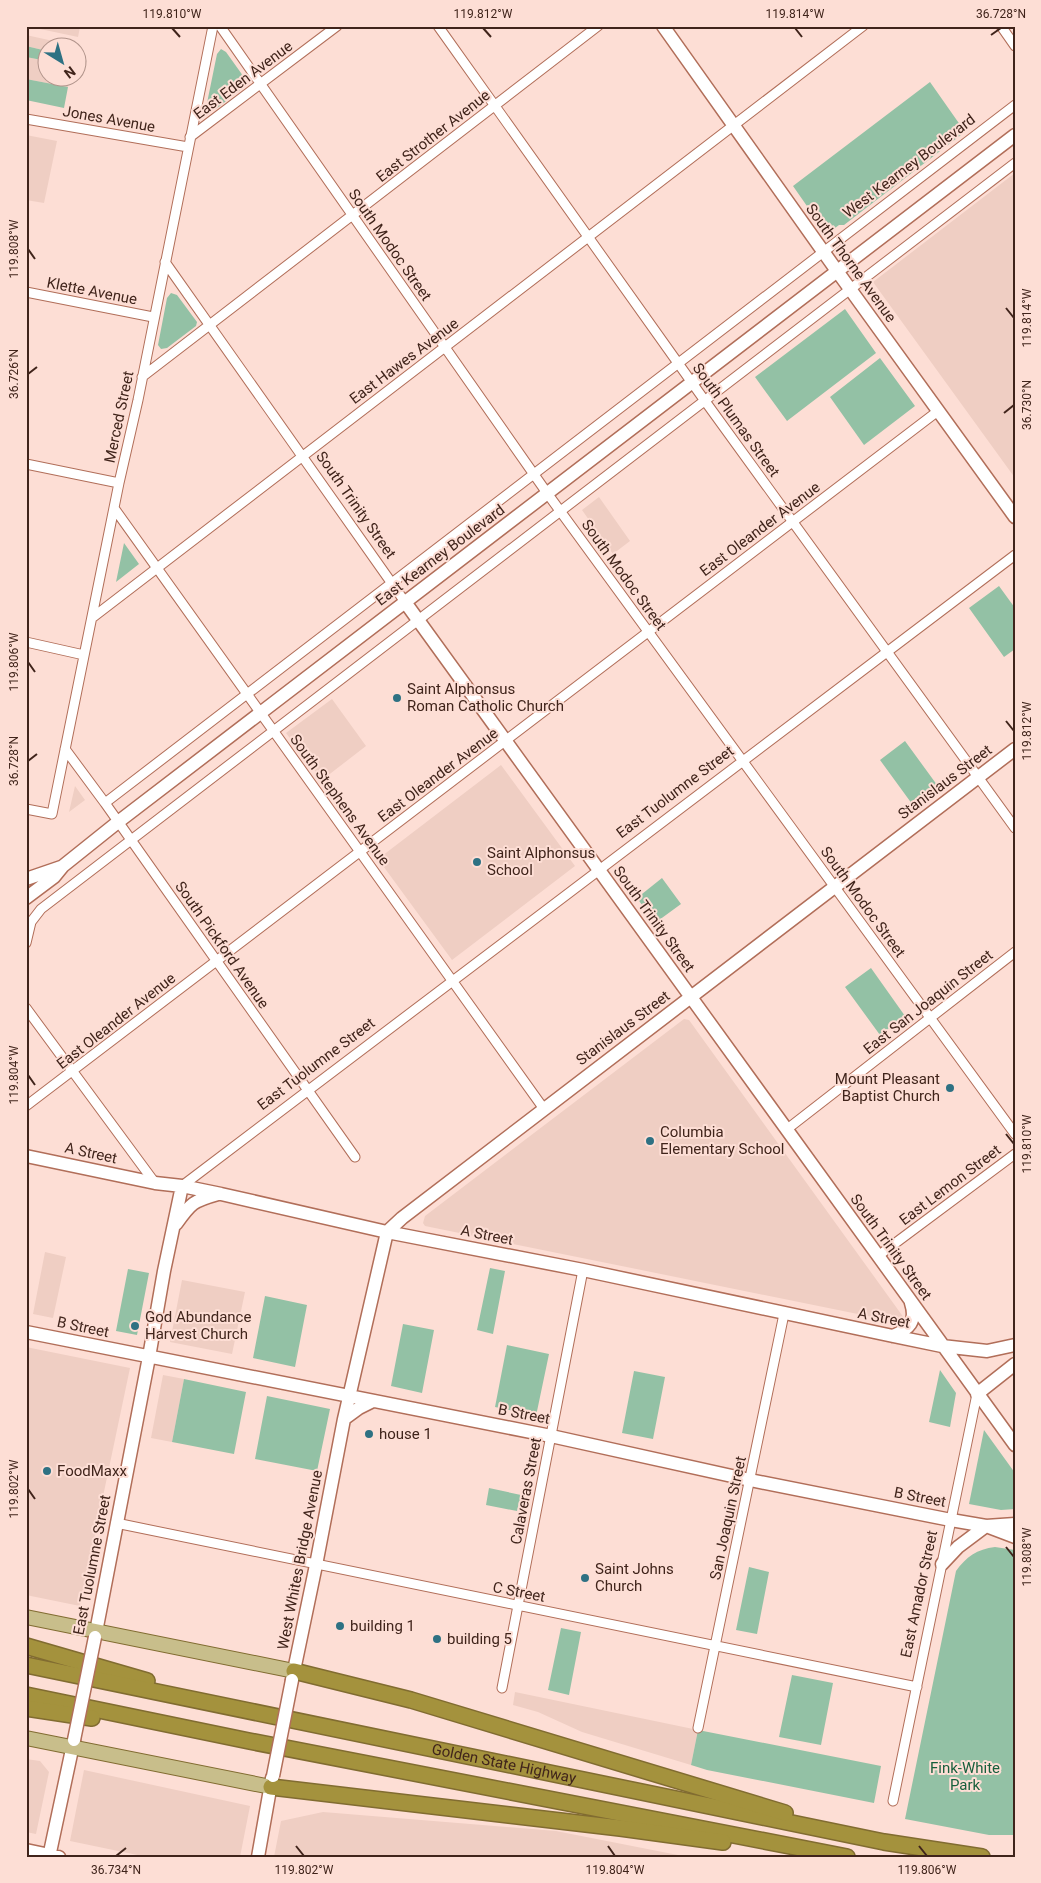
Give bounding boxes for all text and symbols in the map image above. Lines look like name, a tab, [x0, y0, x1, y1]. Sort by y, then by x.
text: 119.810°W	[143, 7, 202, 21]
text: 119.812°W	[454, 7, 513, 21]
text: 119.814°W	[766, 7, 825, 21]
text: 36.728°N	[976, 7, 1026, 21]
street label: East Eden Avenue	[190, 37, 296, 123]
north arrow	[38, 38, 88, 88]
text: N	[61, 63, 79, 82]
street label: East Strother Avenue	[373, 86, 493, 186]
street label: Jones Avenue	[61, 102, 157, 136]
street label: West Kearney Boulevard	[839, 110, 979, 222]
street label: South Modoc Street	[345, 186, 435, 304]
street label: South Thorne Avenue	[802, 200, 900, 326]
text: 119.808°W	[7, 219, 21, 278]
street label: Klette Avenue	[45, 273, 139, 309]
text: 119.814°W	[1020, 288, 1034, 347]
street label: East Hawes Avenue	[346, 314, 462, 408]
text: 36.726°N	[7, 349, 21, 399]
street label: South Plumas Street	[689, 360, 783, 481]
street label: Merced Street	[100, 369, 138, 465]
text: 36.730°N	[1020, 380, 1034, 430]
street label: South Trinity Street	[312, 448, 400, 562]
street label: East Oleander Avenue	[696, 478, 824, 580]
street label: East Kearney Boulevard	[372, 501, 508, 609]
street label: South Modoc Street	[578, 516, 670, 634]
text: 119.806°W	[7, 632, 21, 691]
place label: Saint Alphonsus Roman Catholic Church	[407, 680, 564, 715]
marker: Saint Alphonsus Roman Catholic Church	[391, 692, 403, 704]
text: 119.812°W	[1020, 701, 1034, 760]
street label: East Oleander Avenue	[374, 724, 502, 826]
street label: South Stephens Avenue	[286, 731, 394, 869]
text: 36.728°N	[7, 736, 21, 786]
street label: Stanislaus Street	[895, 741, 996, 823]
street label: East Tuolumne Street	[613, 742, 737, 842]
street label: South Modoc Street	[817, 843, 909, 961]
place label: Saint Alphonsus School	[487, 844, 595, 879]
marker: Saint Alphonsus School	[471, 856, 483, 868]
street label: South Trinity Street	[609, 862, 699, 976]
street label: South Pickford Avenue	[171, 878, 273, 1012]
street label: East San Joaquin Street	[860, 946, 996, 1058]
street label: East Oleander Avenue	[53, 969, 179, 1073]
street label: Stanislaus Street	[573, 987, 674, 1069]
street label: East Tuolumne Street	[254, 1014, 378, 1114]
text: 119.804°W	[7, 1045, 21, 1104]
place label: Mount Pleasant Baptist Church	[835, 1070, 940, 1105]
marker: Mount Pleasant Baptist Church	[944, 1082, 956, 1094]
text: 119.810°W	[1020, 1114, 1034, 1173]
place label: Columbia Elementary School	[660, 1123, 784, 1158]
marker: Columbia Elementary School	[644, 1135, 656, 1147]
street label: A Street	[63, 1139, 119, 1167]
street label: East Lemon Street	[896, 1141, 1004, 1229]
street label: South Trinity Street	[846, 1190, 936, 1304]
street label: A Street	[459, 1221, 515, 1249]
street label: A Street	[856, 1304, 912, 1332]
place label: God Abundance Harvest Church	[145, 1308, 251, 1343]
street label: B Street	[55, 1313, 111, 1341]
marker: God Abundance Harvest Church	[129, 1320, 141, 1332]
street label: B Street	[496, 1400, 552, 1428]
place label: house 1	[379, 1425, 432, 1443]
marker: house 1	[363, 1428, 375, 1440]
street label: Calaveras Street	[507, 1436, 545, 1546]
street label: San Joaquin Street	[706, 1454, 750, 1582]
text: 119.802°W	[7, 1459, 21, 1518]
place label: FoodMaxx	[57, 1462, 127, 1480]
marker: FoodMaxx	[41, 1465, 53, 1477]
street label: West Whites Bridge Avenue	[274, 1469, 326, 1651]
street label: B Street	[892, 1483, 948, 1511]
street label: East Tuolumne Street	[70, 1493, 114, 1637]
text: 119.808°W	[1020, 1527, 1034, 1586]
street label: East Amador Street	[897, 1529, 941, 1659]
place label: Saint Johns Church	[595, 1560, 674, 1595]
marker: Saint Johns Church	[579, 1572, 591, 1584]
street label: C Street	[491, 1578, 547, 1606]
place label: building 1	[350, 1617, 415, 1635]
marker: building 1	[334, 1620, 346, 1632]
place label: building 5	[447, 1630, 512, 1648]
marker: building 5	[431, 1633, 443, 1645]
street label: Golden State Highway	[430, 1740, 578, 1787]
park label: Fink-White Park	[930, 1759, 1000, 1794]
text: 36.734°N	[91, 1863, 141, 1877]
text: 119.802°W	[275, 1863, 334, 1877]
text: 119.804°W	[586, 1863, 645, 1877]
text: 119.806°W	[898, 1863, 957, 1877]

